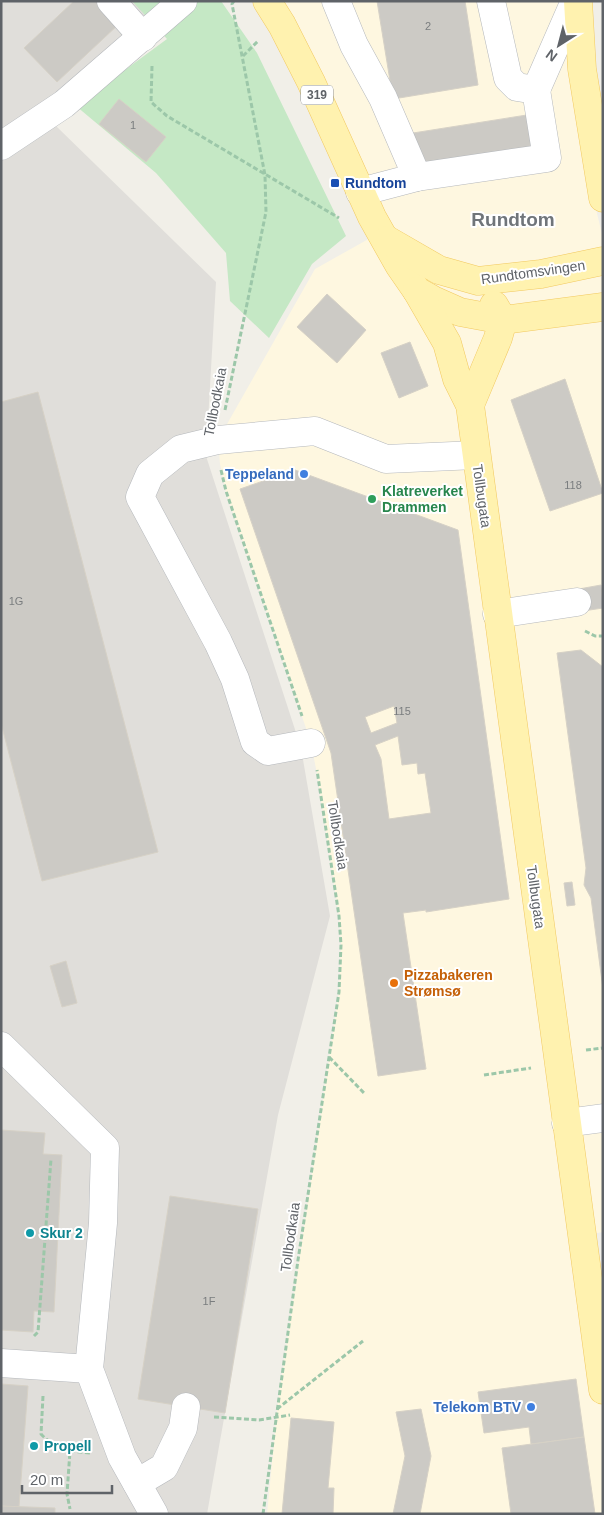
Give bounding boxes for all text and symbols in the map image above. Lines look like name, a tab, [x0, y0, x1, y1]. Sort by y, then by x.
house number: 2	[425, 20, 431, 32]
north arrow	[534, 20, 584, 70]
text: N	[543, 46, 560, 65]
road number: 319	[301, 86, 333, 104]
house number: 1	[130, 119, 136, 131]
place label: Rundtom	[345, 175, 406, 191]
marker: Rundtom	[329, 177, 341, 189]
district label: Rundtom	[471, 209, 555, 230]
street label: Rundtomsvingen	[480, 257, 586, 287]
street label: Tollbodkaia	[200, 366, 230, 438]
street label: Tollbugata	[470, 463, 494, 529]
place label: Teppeland	[225, 466, 294, 482]
marker: Teppeland	[298, 468, 310, 480]
house number: 118	[564, 479, 582, 491]
place label: Klatreverket Drammen	[382, 483, 463, 515]
marker: Klatreverket Drammen	[366, 493, 378, 505]
house number: 1G	[9, 595, 23, 607]
house number: 115	[393, 705, 411, 717]
street label: Tollbodkaia	[325, 799, 351, 871]
street label: Tollbugata	[524, 864, 548, 930]
place label: Pizzabakeren Strømsø	[404, 967, 493, 999]
marker: Pizzabakeren Strømsø	[388, 977, 400, 989]
street label: Tollbodkaia	[277, 1201, 303, 1273]
place label: Skur 2	[40, 1225, 83, 1241]
marker: Skur 2	[24, 1227, 36, 1239]
house number: 1F	[203, 1295, 216, 1307]
place label: Telekom BTV	[433, 1399, 522, 1415]
marker: Telekom BTV	[525, 1401, 537, 1413]
place label: Propell	[44, 1438, 91, 1454]
marker: Propell	[28, 1440, 40, 1452]
scale bar	[22, 1462, 112, 1494]
text: 20 m	[30, 1471, 63, 1488]

